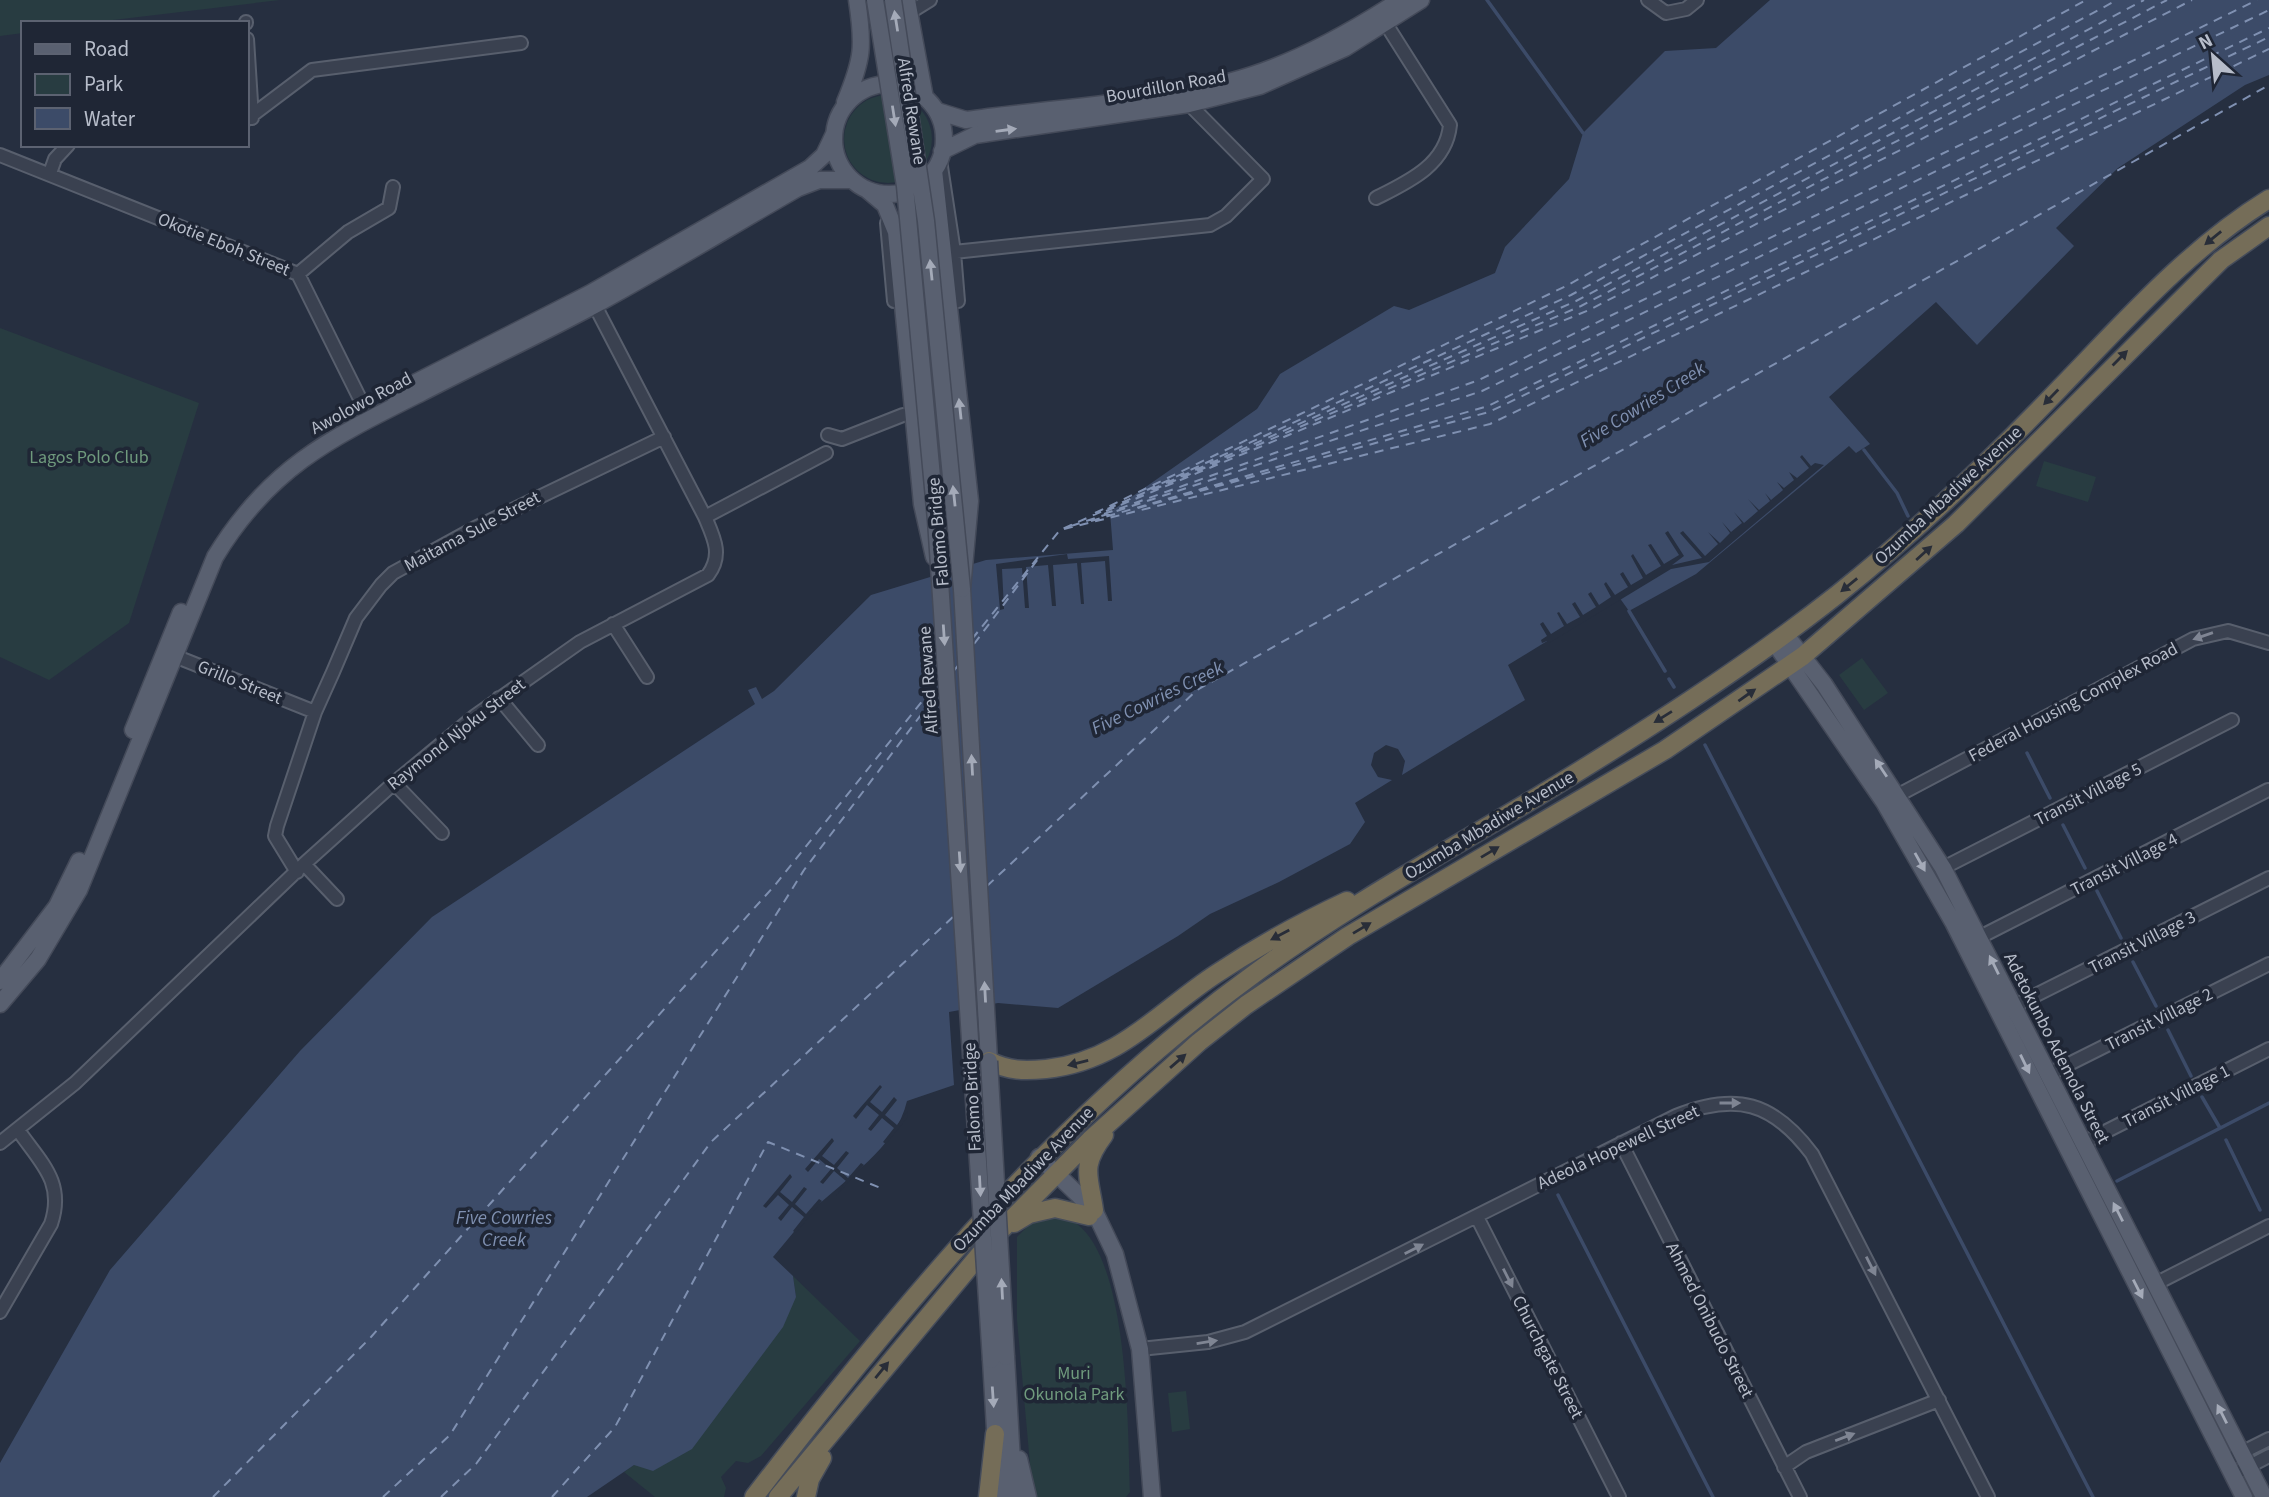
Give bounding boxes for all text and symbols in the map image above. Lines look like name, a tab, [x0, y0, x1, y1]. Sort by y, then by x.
one-way arrow	[890, 10, 901, 32]
legend	[21, 21, 248, 147]
north arrow	[2178, 21, 2248, 91]
text: N	[2194, 27, 2218, 57]
text: Road	[84, 34, 129, 64]
street label: Alfred Rewane	[891, 56, 932, 166]
street label: Bourdillon Road	[1104, 64, 1228, 109]
text: Park	[84, 69, 124, 99]
text: Water	[84, 104, 136, 134]
one-way arrow	[889, 105, 900, 127]
one-way arrow	[995, 124, 1017, 135]
street label: Okotie Eboh Street	[154, 207, 294, 282]
one-way arrow	[2204, 230, 2222, 245]
one-way arrow	[925, 259, 936, 281]
one-way arrow	[2112, 350, 2128, 367]
water label: Five Cowries Creek	[1575, 355, 1712, 455]
street label: Awolowo Road	[306, 366, 416, 441]
one-way arrow	[2043, 389, 2060, 406]
one-way arrow	[954, 397, 965, 419]
street label: Ozumba Mbadiwe Avenue	[1869, 420, 2028, 571]
park label: Lagos Polo Club	[29, 445, 149, 470]
street label: Falomo Bridge	[921, 477, 956, 587]
street label: Maitama Sule Street	[400, 485, 545, 578]
one-way arrow	[948, 485, 959, 507]
one-way arrow	[1915, 545, 1932, 561]
one-way arrow	[1840, 578, 1858, 593]
one-way arrow	[939, 624, 950, 646]
street label: Alfred Rewane	[912, 625, 945, 735]
one-way arrow	[2193, 631, 2214, 642]
street label: Federal Housing Complex Road	[1964, 636, 2182, 768]
street label: Grillo Street	[194, 654, 286, 711]
water label: Five Cowries Creek	[1087, 654, 1229, 742]
street label: Raymond Njoku Street	[382, 673, 531, 796]
one-way arrow	[1738, 688, 1756, 702]
one-way arrow	[1654, 711, 1673, 724]
one-way arrow	[966, 754, 977, 776]
street label: Transit Village 5	[2030, 757, 2146, 832]
one-way arrow	[1874, 758, 1887, 778]
street label: Ozumba Mbadiwe Avenue	[1400, 765, 1579, 886]
street label: Transit Village 4	[2066, 827, 2182, 902]
one-way arrow	[1480, 846, 1500, 858]
one-way arrow	[954, 851, 965, 873]
one-way arrow	[1914, 852, 1926, 872]
street label: Transit Village 3	[2084, 905, 2200, 980]
one-way arrow	[1353, 921, 1372, 934]
one-way arrow	[1271, 929, 1290, 941]
street label: Adetokunbo Ademola Street	[1997, 948, 2116, 1148]
one-way arrow	[1988, 955, 2000, 975]
one-way arrow	[980, 981, 991, 1003]
street label: Transit Village 2	[2101, 982, 2217, 1057]
street label: Falomo Bridge	[957, 1042, 988, 1152]
one-way arrow	[1169, 1053, 1187, 1069]
one-way arrow	[2019, 1054, 2030, 1074]
one-way arrow	[1067, 1058, 1089, 1069]
street label: Transit Village 1	[2118, 1059, 2234, 1134]
one-way arrow	[1720, 1098, 1742, 1109]
street label: Adeola Hopewell Street	[1533, 1099, 1703, 1196]
street label: Ozumba Mbadiwe Avenue	[947, 1101, 1100, 1258]
one-way arrow	[975, 1176, 986, 1198]
one-way arrow	[2113, 1202, 2124, 1222]
water label: Five Cowries Creek	[456, 1205, 552, 1254]
street label: Ahmed Onibudo Street	[1660, 1238, 1760, 1402]
one-way arrow	[1404, 1243, 1424, 1254]
one-way arrow	[1865, 1256, 1876, 1276]
one-way arrow	[1502, 1268, 1513, 1288]
one-way arrow	[996, 1278, 1007, 1300]
one-way arrow	[2132, 1279, 2144, 1299]
street label: Churchgate Street	[1506, 1291, 1589, 1423]
one-way arrow	[1196, 1336, 1218, 1347]
park label: Muri Okunola Park	[1024, 1361, 1125, 1407]
one-way arrow	[874, 1362, 889, 1380]
one-way arrow	[988, 1386, 999, 1408]
one-way arrow	[2216, 1404, 2228, 1424]
one-way arrow	[1835, 1432, 1856, 1443]

